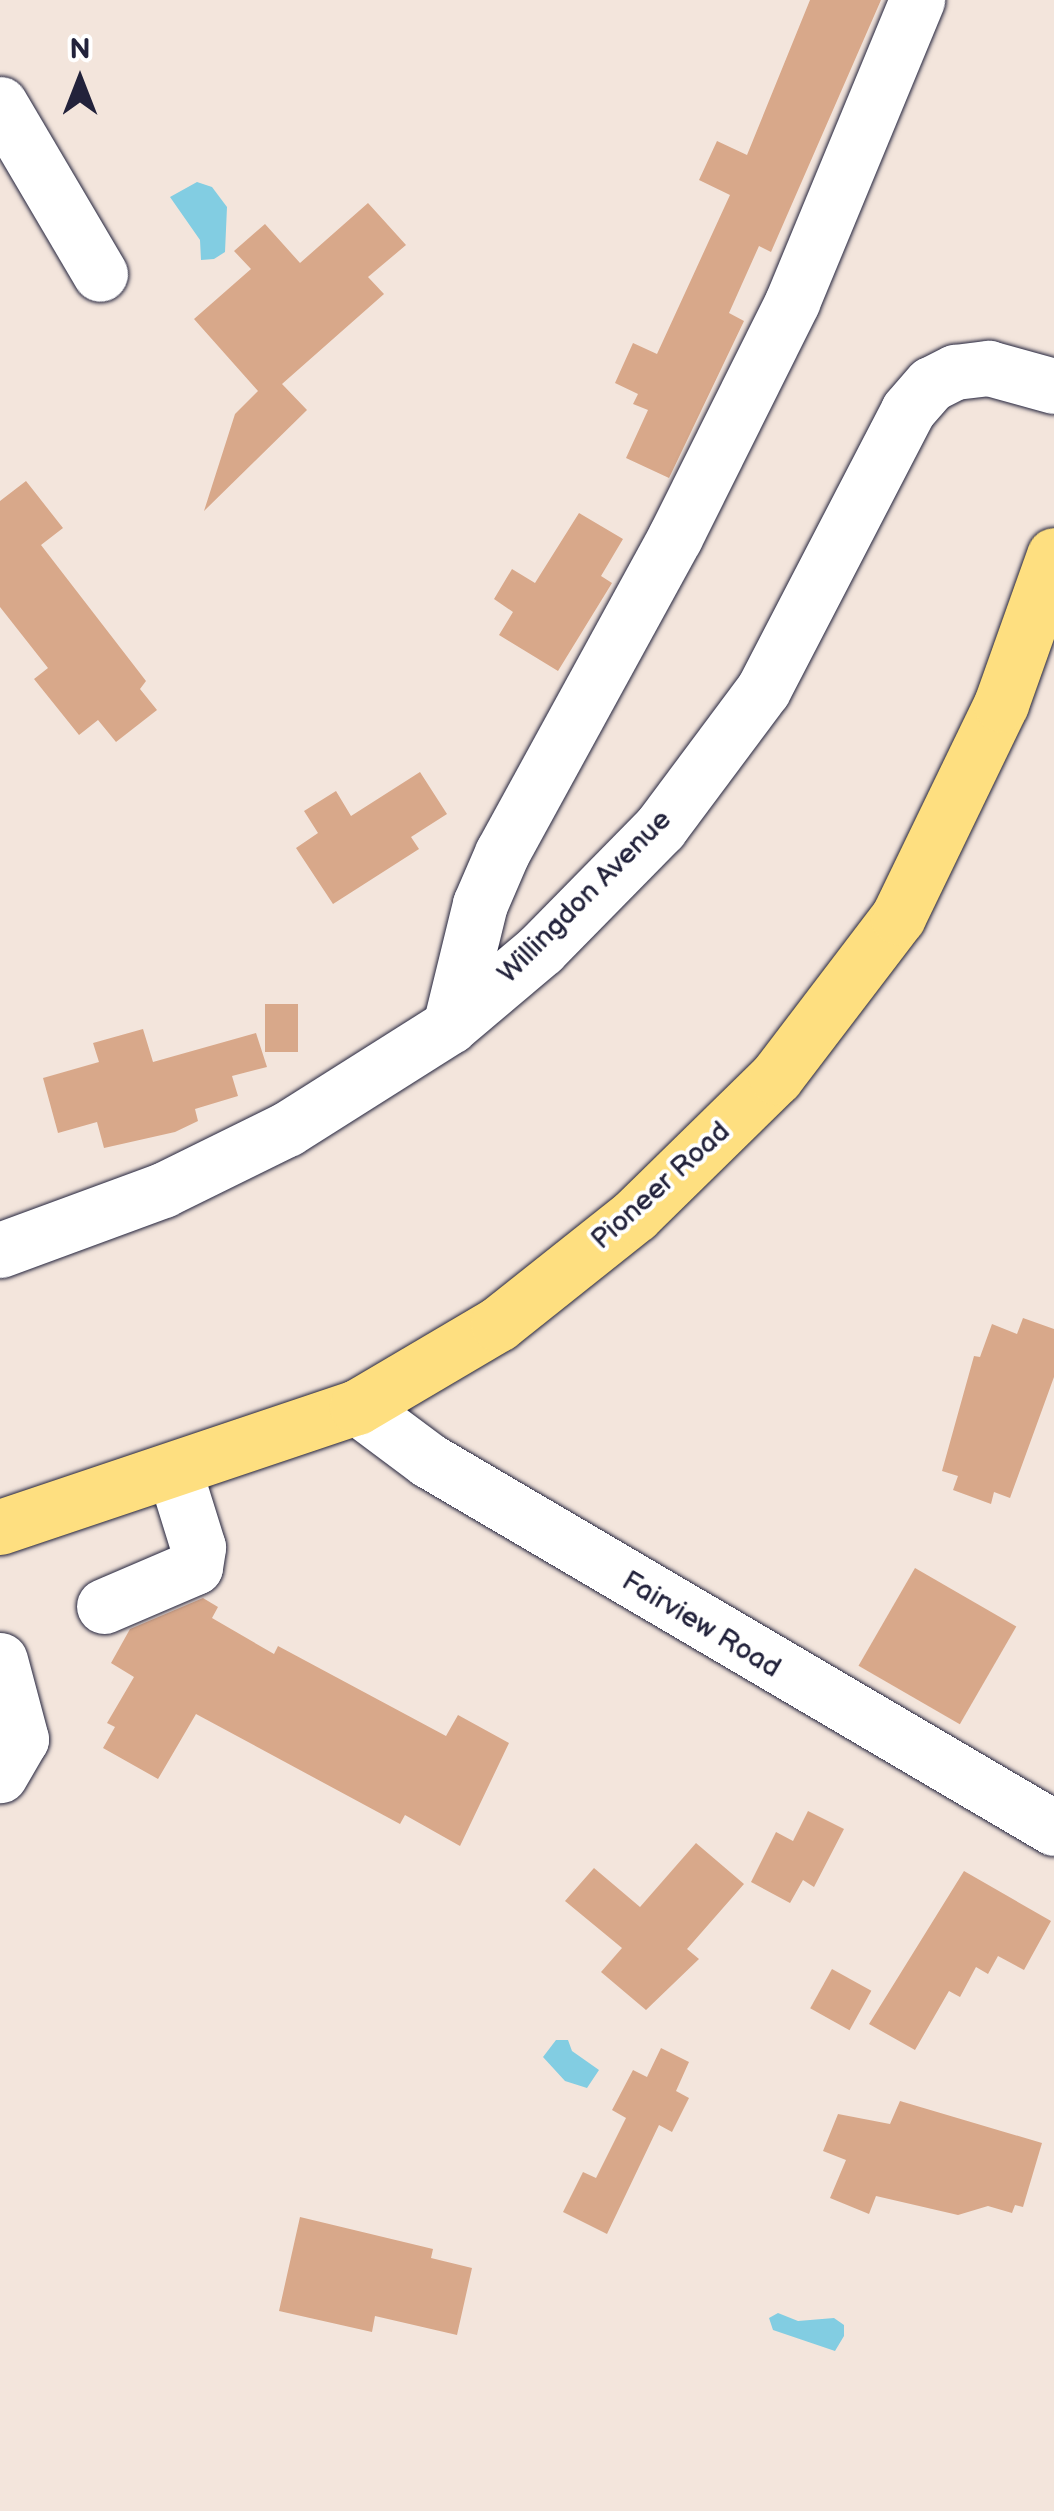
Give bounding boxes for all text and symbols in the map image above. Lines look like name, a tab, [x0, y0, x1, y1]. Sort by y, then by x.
north arrow	[30, 30, 130, 130]
text: N	[69, 33, 91, 66]
street label: Willingdon Avenue	[491, 803, 679, 991]
street label: Pioneer Road	[585, 1115, 737, 1257]
street label: Fairview Road	[616, 1565, 786, 1685]

